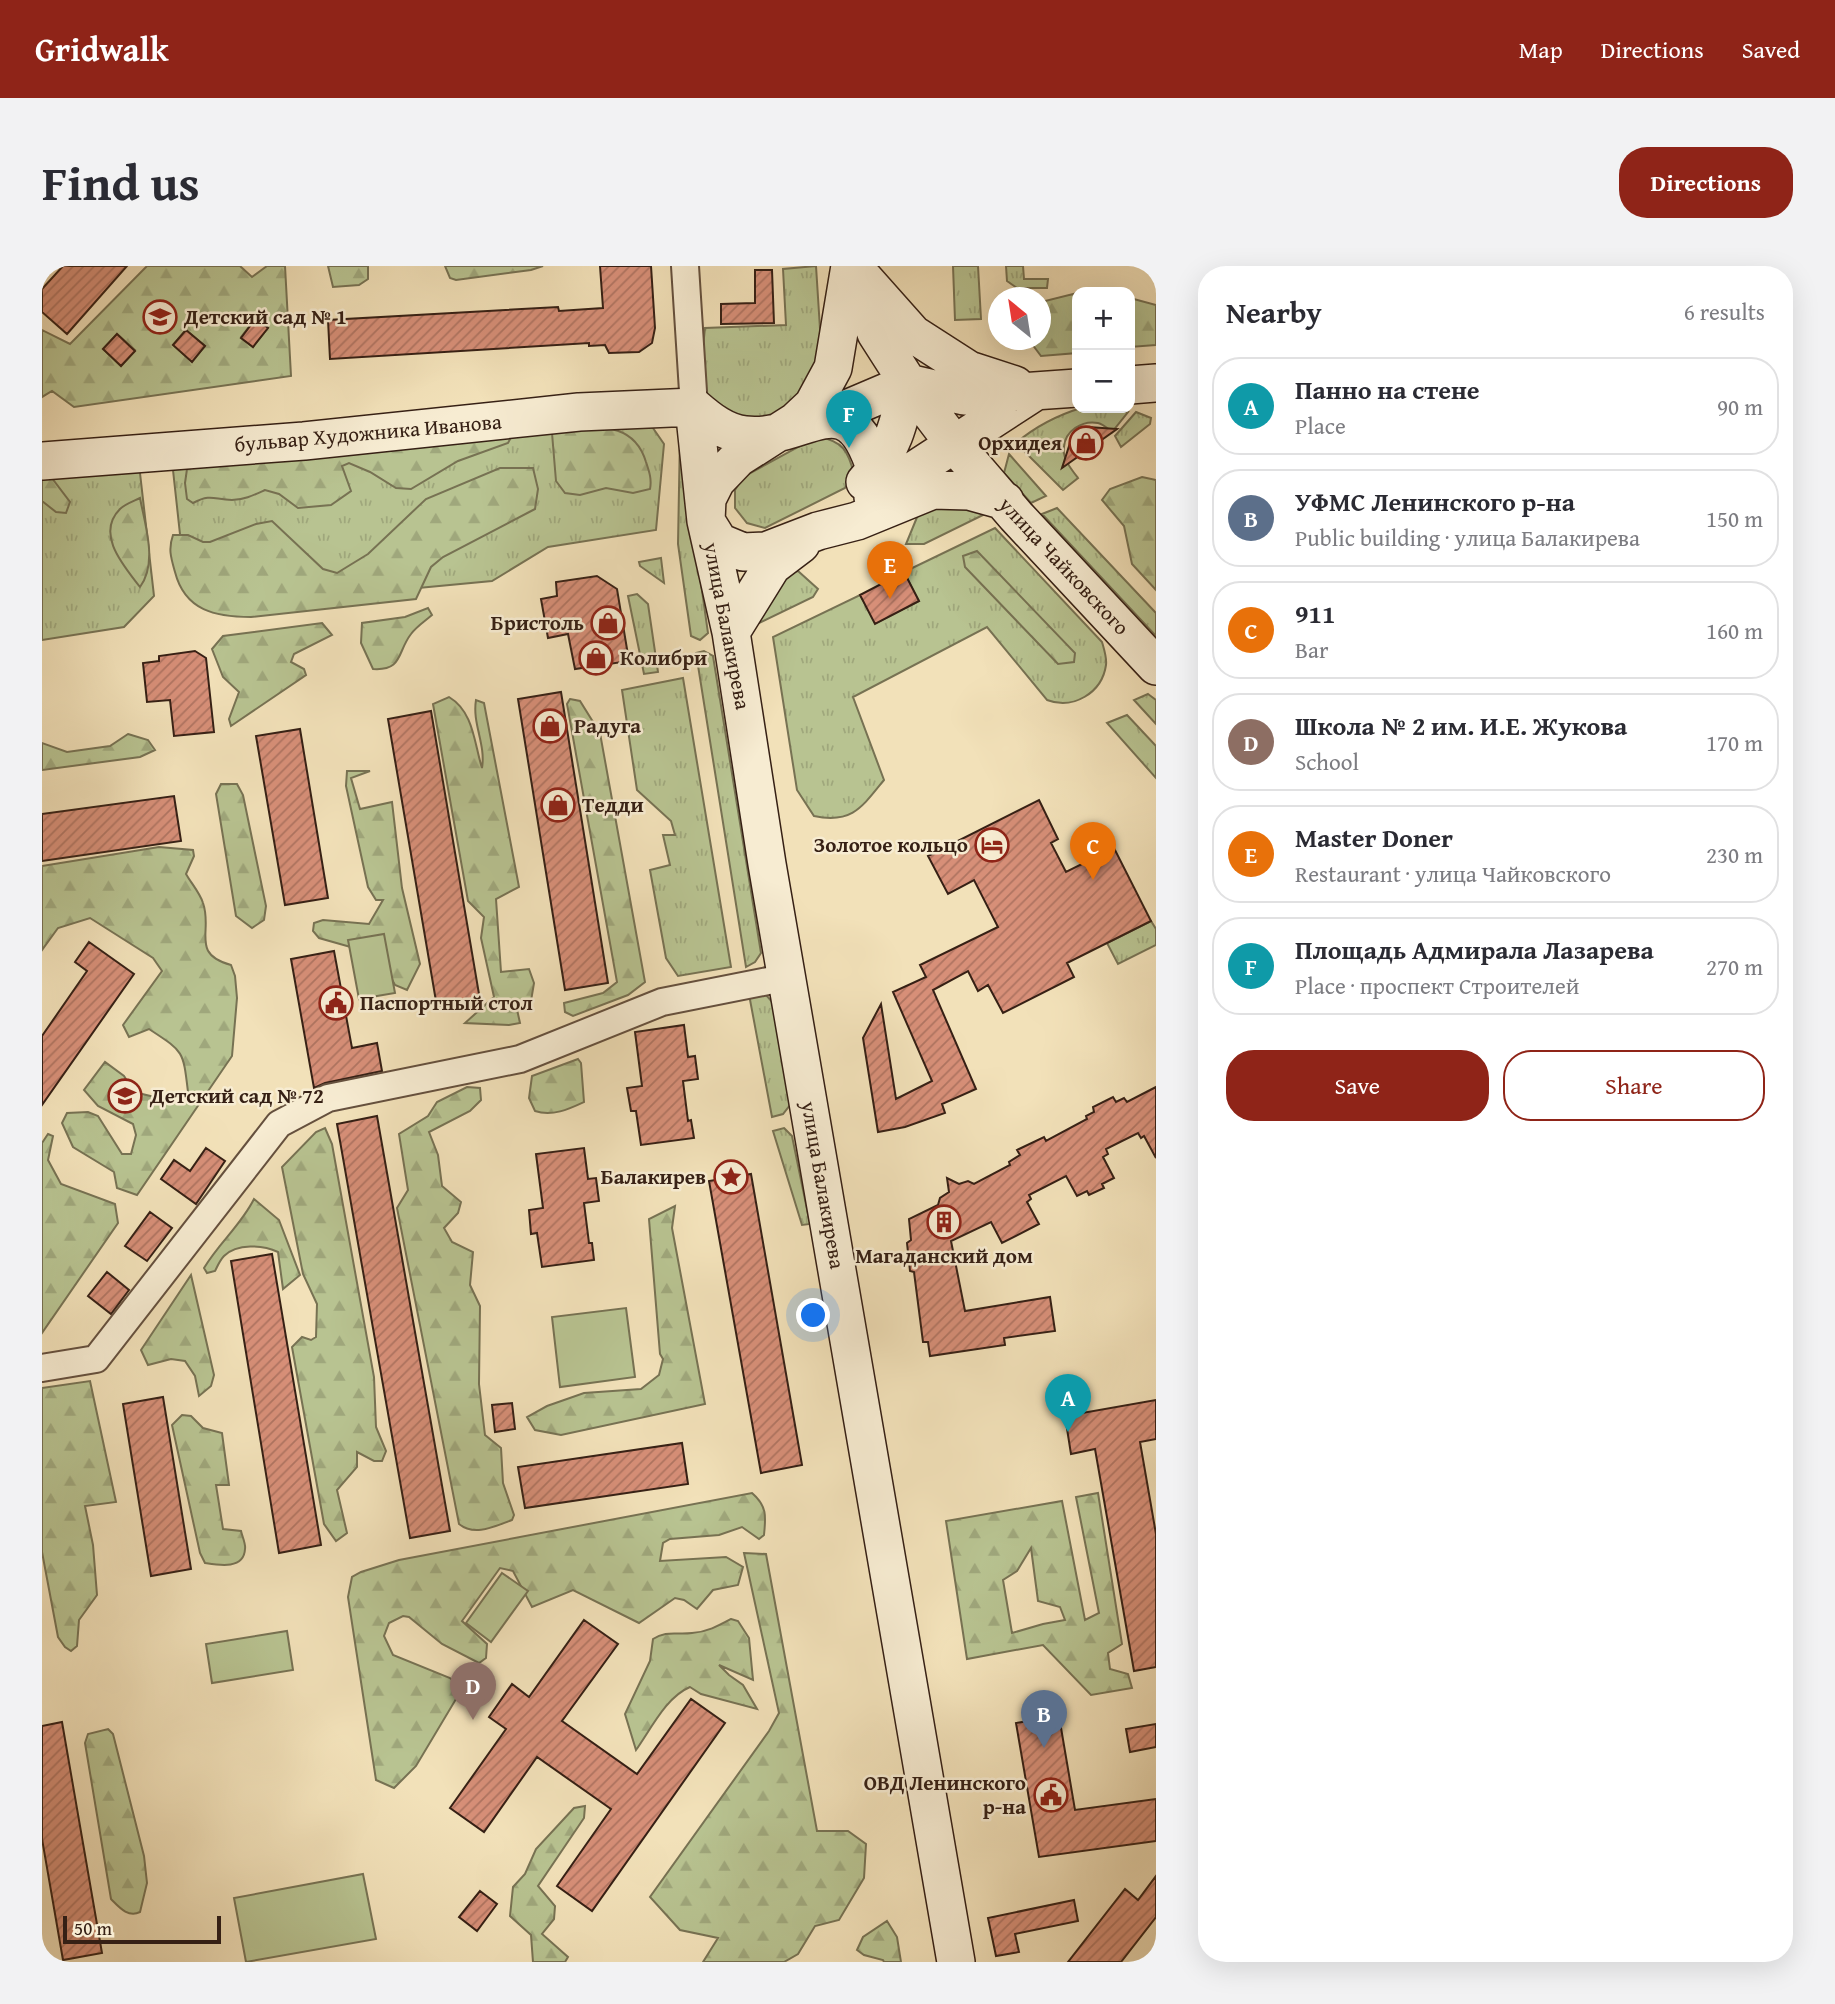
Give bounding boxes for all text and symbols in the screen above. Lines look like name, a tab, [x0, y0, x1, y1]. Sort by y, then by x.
text: Gridwalk	[35, 25, 169, 73]
text: Map	[1519, 32, 1563, 67]
text: Directions	[1601, 32, 1704, 67]
text: Saved	[1742, 32, 1800, 67]
text: Find us	[42, 146, 200, 218]
button: Directions	[1619, 147, 1793, 218]
north arrow	[988, 287, 1051, 350]
map controls	[1072, 287, 1135, 413]
button: +	[1072, 287, 1135, 350]
text: Nearby	[1226, 290, 1322, 334]
text: 6 results	[1684, 295, 1765, 328]
school or university icon: Детский сад № 1	[141, 298, 179, 336]
place label: Детский сад № 1	[183, 301, 347, 332]
button: −	[1072, 350, 1135, 413]
text: Панно на стене	[1295, 370, 1480, 409]
pin: F	[826, 390, 872, 448]
text: A	[1244, 390, 1258, 423]
text: 90 m	[1717, 390, 1763, 423]
street label: бульвар Художника Иванова	[233, 405, 503, 460]
text: Place	[1295, 409, 1346, 442]
shop icon: Орхидея	[1067, 424, 1105, 462]
place label: Орхидея	[978, 427, 1062, 458]
text: УФМС Ленинского р-на	[1295, 482, 1575, 521]
street label: улица Чайковского	[991, 489, 1137, 642]
text: B	[1244, 502, 1258, 535]
text: 150 m	[1706, 502, 1763, 535]
text: Public building · улица Балакирева	[1295, 521, 1640, 554]
street label: улица Балакирева	[696, 539, 759, 712]
pin: E	[867, 541, 913, 599]
text: 911	[1295, 594, 1335, 633]
shop icon: Бристоль	[589, 604, 627, 642]
place label: Бристоль	[491, 607, 584, 638]
text: C	[1244, 614, 1258, 647]
text: 160 m	[1706, 614, 1763, 647]
text: Bar	[1295, 633, 1328, 666]
shop icon: Колибри	[577, 639, 615, 677]
place label: Колибри	[620, 642, 707, 673]
text: Школа № 2 им. И.Е. Жукова	[1295, 706, 1627, 745]
shop icon: Радуга	[531, 707, 569, 745]
place label: Радуга	[574, 710, 641, 741]
text: D	[1244, 726, 1258, 759]
text: 170 m	[1706, 726, 1763, 759]
text: School	[1295, 745, 1359, 778]
shop icon: Тедди	[539, 786, 577, 824]
place label: Тедди	[582, 789, 644, 820]
text: Master Doner	[1295, 818, 1453, 857]
pin: C	[1070, 822, 1116, 880]
hotel icon: Золотое кольцо	[973, 826, 1011, 864]
place label: Золотое кольцо	[813, 829, 968, 860]
text: E	[1245, 838, 1257, 871]
text: 230 m	[1706, 838, 1763, 871]
text: Restaurant · улица Чайковского	[1295, 857, 1611, 890]
text: Площадь Адмирала Лазарева	[1295, 930, 1654, 969]
text: F	[1245, 950, 1257, 983]
text: 270 m	[1706, 950, 1763, 983]
text: Place · проспект Строителей	[1295, 969, 1579, 1002]
public building icon: Паспортный стол	[317, 984, 355, 1022]
place label: Паспортный стол	[360, 987, 533, 1018]
button: Save	[1226, 1050, 1489, 1121]
button: Share	[1503, 1050, 1765, 1121]
school or university icon: Детский сад № 72	[106, 1077, 144, 1115]
place label: Детский сад № 72	[149, 1080, 324, 1111]
street label: улица Балакирева	[793, 1098, 853, 1271]
place icon: Балакирев	[712, 1158, 750, 1196]
place label: Балакирев	[601, 1161, 706, 1192]
building icon: Магаданский дом	[925, 1203, 963, 1241]
place label: Магаданский дом	[855, 1240, 1033, 1271]
your location	[796, 1298, 830, 1332]
pin: A	[1045, 1374, 1091, 1432]
pin: D	[450, 1662, 496, 1720]
pin: B	[1021, 1690, 1067, 1748]
place label: ОВД Ленинского р-на	[864, 1767, 1026, 1822]
public building icon: ОВД Ленинского р-на	[1032, 1776, 1070, 1814]
scale bar	[63, 1913, 220, 1945]
text: 50 m	[74, 1914, 112, 1942]

